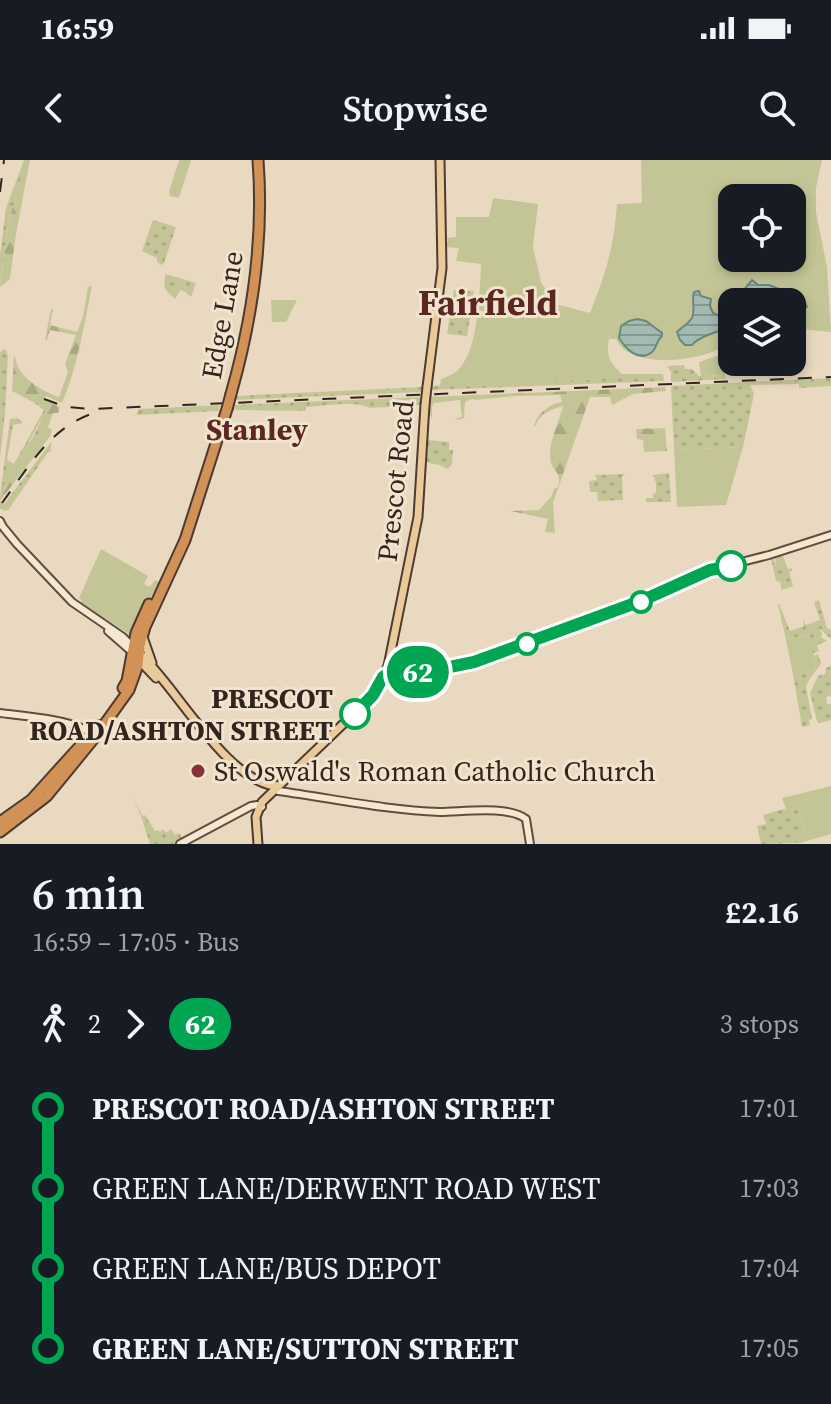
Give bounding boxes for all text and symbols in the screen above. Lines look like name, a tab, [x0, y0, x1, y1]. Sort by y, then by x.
text: 16:59	[40, 8, 114, 49]
text: Stopwise	[343, 84, 488, 133]
icon: back	[32, 86, 76, 130]
icon: search	[755, 86, 799, 130]
map controls	[718, 184, 806, 376]
button: locate	[718, 184, 806, 272]
street label: Edge Lane	[192, 248, 252, 382]
district label: Fairfield	[418, 278, 558, 327]
button: layers	[718, 288, 806, 376]
street label: Prescot Road	[368, 398, 422, 564]
district label: Stanley	[206, 409, 308, 450]
unlabelled marker	[716, 551, 746, 581]
unlabelled marker	[630, 591, 652, 613]
unlabelled marker	[516, 633, 538, 655]
line badge: 62	[382, 646, 454, 698]
text: 62	[403, 653, 433, 691]
place label: PRESCOT ROAD/ASHTON STREET	[29, 679, 333, 749]
marker: PRESCOT ROAD/ASHTON STREET	[340, 699, 370, 729]
place label: St Oswald's Roman Catholic Church	[214, 752, 656, 790]
marker: St Oswald's Roman Catholic Church	[189, 762, 207, 780]
text: 6 min	[32, 863, 145, 924]
text: £2.16	[725, 892, 799, 933]
text: 16:59 – 17:05 · Bus	[32, 924, 239, 960]
icon: walk	[32, 1002, 76, 1046]
icon: forward	[113, 1002, 157, 1046]
text: 62	[185, 1005, 215, 1043]
text: 2	[88, 1006, 101, 1042]
text: 3 stops	[720, 1006, 799, 1042]
text: PRESCOT ROAD/ASHTON STREET	[92, 1088, 554, 1129]
text: 17:01	[739, 1090, 799, 1126]
text: GREEN LANE/DERWENT ROAD WEST	[92, 1168, 600, 1209]
text: 17:03	[739, 1170, 799, 1206]
text: GREEN LANE/BUS DEPOT	[92, 1248, 441, 1289]
text: 17:04	[739, 1250, 799, 1286]
text: GREEN LANE/SUTTON STREET	[92, 1328, 518, 1369]
text: 17:05	[739, 1330, 799, 1366]

